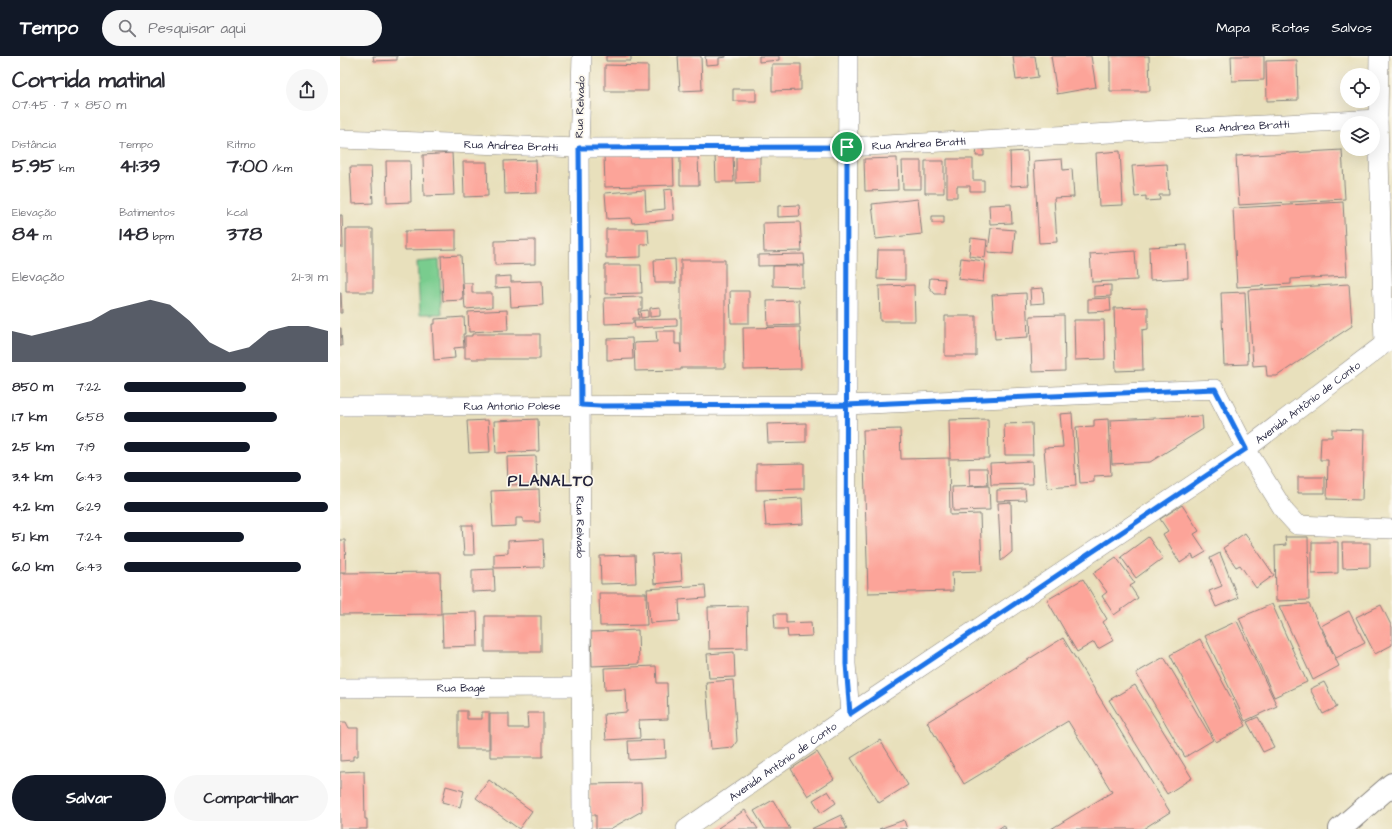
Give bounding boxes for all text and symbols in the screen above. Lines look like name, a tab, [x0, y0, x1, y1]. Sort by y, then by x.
search box	[102, 10, 382, 46]
text: Tempo	[20, 15, 78, 42]
icon: search	[116, 17, 138, 39]
text: Pesquisar aqui	[148, 18, 246, 39]
text: Mapa	[1216, 18, 1250, 38]
text: Rotas	[1272, 18, 1310, 38]
text: Salvos	[1332, 18, 1372, 38]
text: Corrida matinal	[12, 65, 165, 96]
map controls	[1340, 68, 1380, 156]
button: locate	[1340, 68, 1380, 108]
button: share	[286, 69, 328, 111]
street label: Rua Relvado	[571, 75, 589, 138]
text: 07:45 · 7 × 850 m	[12, 96, 126, 114]
street label: Rua Andrea Bratti	[1195, 116, 1290, 136]
button: layers	[1340, 116, 1380, 156]
pin	[830, 130, 864, 164]
street label: Rua Andrea Bratti	[872, 133, 966, 153]
street label: Rua Andrea Bratti	[464, 136, 558, 155]
icon: arrive	[836, 136, 858, 158]
text: Distância	[12, 137, 56, 152]
text: Tempo	[119, 137, 153, 152]
text: Ritmo	[227, 137, 255, 152]
text: 5.95	[12, 152, 55, 180]
text: 41:39	[119, 152, 160, 180]
text: 7:00	[227, 152, 268, 180]
text: km	[55, 161, 74, 176]
text: /km	[268, 161, 292, 176]
text: Elevação	[12, 205, 56, 220]
text: Batimentos	[119, 205, 175, 220]
text: kcal	[227, 205, 248, 220]
text: 84	[12, 220, 39, 248]
text: 148	[119, 220, 148, 248]
text: 378	[227, 220, 262, 248]
text: m	[39, 229, 52, 244]
text: bpm	[148, 229, 174, 244]
text: Elevação	[12, 268, 64, 286]
text: 21–31 m	[291, 268, 328, 286]
street label: Avenida Antônio de Conto	[1252, 357, 1364, 447]
text: 850 m	[12, 378, 53, 396]
text: 7:22	[76, 378, 101, 396]
street label: Rua Antonio Polese	[464, 398, 560, 413]
text: 1.7 km	[12, 408, 47, 426]
text: 6:58	[76, 408, 104, 426]
text: 2.5 km	[12, 438, 54, 456]
text: 7:19	[76, 438, 95, 456]
text: 3.4 km	[12, 468, 53, 486]
text: 6:43	[76, 468, 102, 486]
district label: PLANALTO	[508, 471, 594, 492]
street label: Rua Relvado	[573, 496, 588, 559]
text: 4.2 km	[12, 498, 53, 516]
text: 6:29	[76, 498, 101, 516]
text: 5.1 km	[12, 528, 48, 546]
text: 7:24	[76, 528, 102, 546]
text: 6.0 km	[12, 558, 54, 576]
text: 6:43	[76, 558, 102, 576]
street label: Rua Bagé	[437, 680, 485, 696]
street label: Avenida Antônio de Conto	[726, 718, 840, 804]
button: Salvar	[12, 775, 166, 821]
button: Compartilhar	[174, 775, 328, 821]

